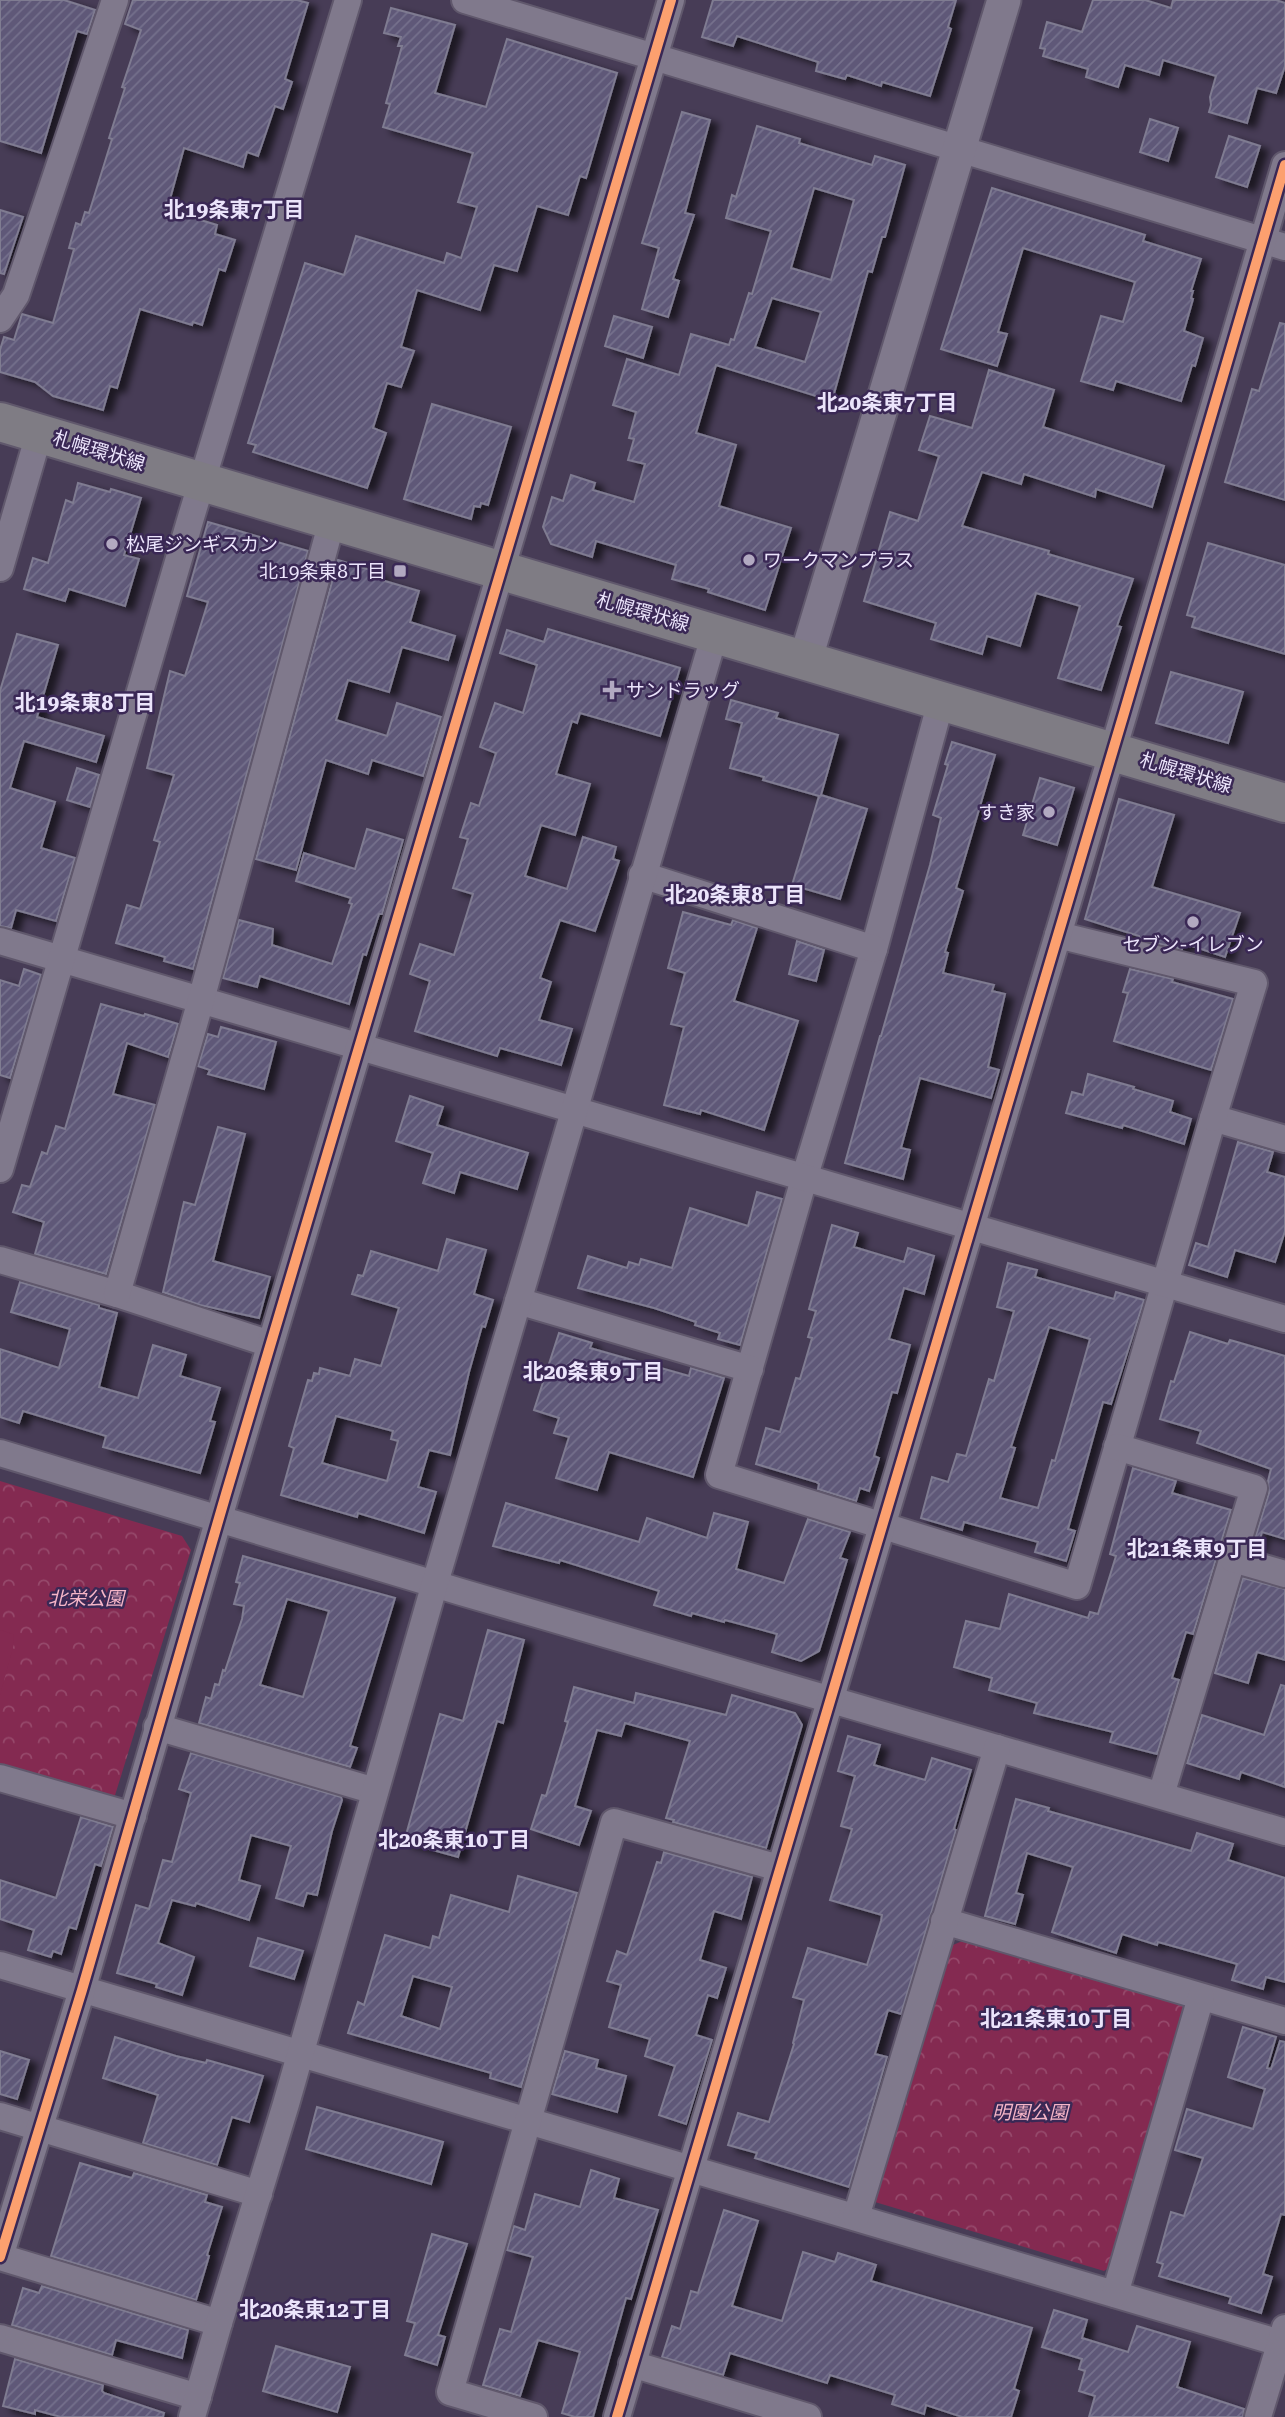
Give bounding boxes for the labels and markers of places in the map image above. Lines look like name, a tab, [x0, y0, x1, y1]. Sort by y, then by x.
place label: 松尾ジンギスカン	[126, 533, 278, 556]
marker: 松尾ジンギスカン	[104, 536, 120, 552]
place label: ワークマンプラス	[763, 549, 914, 572]
marker: ワークマンプラス	[741, 552, 757, 568]
place label: 北19条東8丁目	[259, 560, 386, 583]
marker: 北19条東8丁目	[392, 563, 408, 579]
place label: サンドラッグ	[626, 679, 740, 702]
marker: サンドラッグ	[604, 682, 620, 698]
place label: すき家	[978, 801, 1035, 824]
marker: すき家	[1041, 804, 1057, 820]
marker: セブン-イレブン	[1185, 914, 1201, 930]
place label: セブン-イレブン	[1122, 933, 1264, 956]

